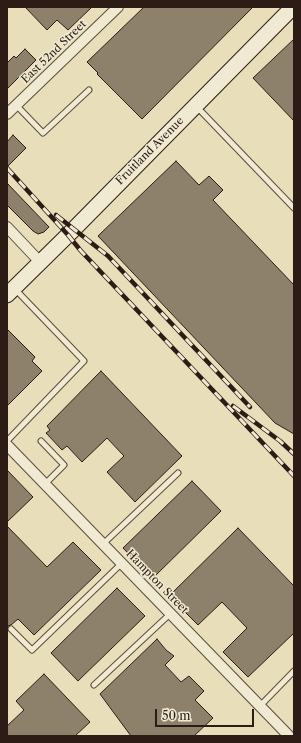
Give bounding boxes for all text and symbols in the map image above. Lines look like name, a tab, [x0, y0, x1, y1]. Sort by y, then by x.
street label: East 52nd Street	[19, 18, 89, 86]
street label: Fruitland Avenue	[113, 114, 187, 188]
street label: Hampton Street	[123, 547, 191, 617]
scale bar	[157, 701, 256, 727]
text: 50 m	[162, 708, 191, 723]

